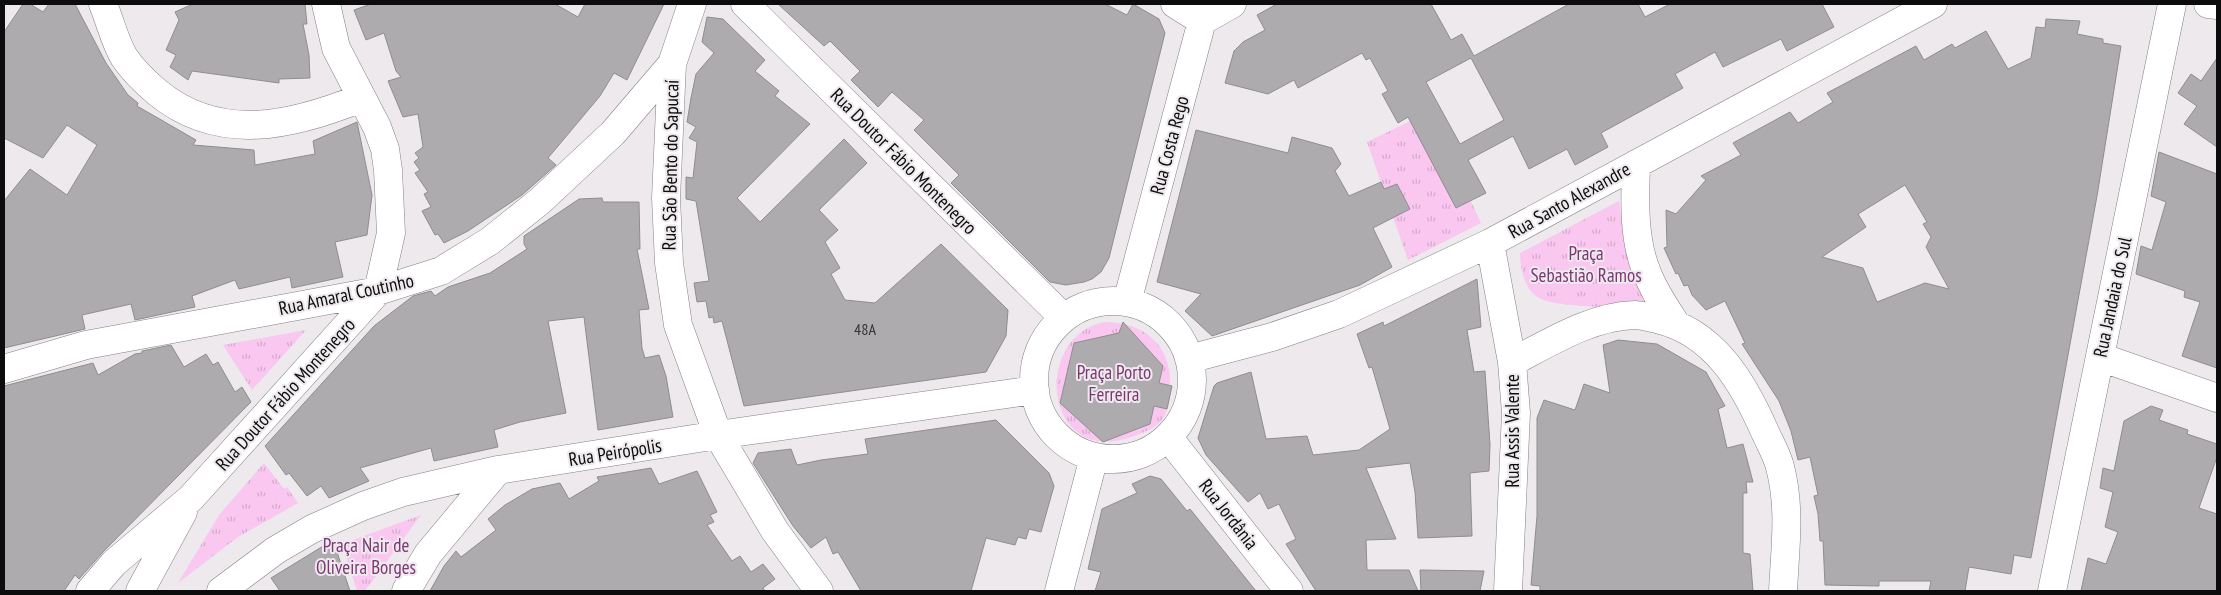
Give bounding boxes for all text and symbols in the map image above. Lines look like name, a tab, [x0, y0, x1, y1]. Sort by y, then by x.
street label: Rua São Bento do Sapucaí	[657, 79, 683, 251]
street label: Rua Doutor Fábio Montenegro	[826, 83, 982, 239]
street label: Rua Costa Rego	[1144, 93, 1194, 197]
street label: Rua Santo Alexandre	[1504, 157, 1634, 243]
street label: Rua Jandaia do Sul	[2088, 234, 2137, 359]
park label: Praça Sebastião Ramos	[1530, 241, 1642, 287]
street label: Rua Amaral Coutinho	[276, 268, 416, 320]
street label: Rua Doutor Fábio Montenegro	[210, 313, 360, 475]
house number: 48A	[854, 319, 876, 339]
park label: Praça Porto Ferreira	[1077, 360, 1151, 406]
street label: Rua Assis Valente	[1500, 374, 1524, 488]
street label: Rua Peirópolis	[567, 433, 663, 471]
street label: Rua Jordânia	[1194, 474, 1264, 554]
park label: Praça Nair de Oliveira Borges	[316, 533, 416, 579]

